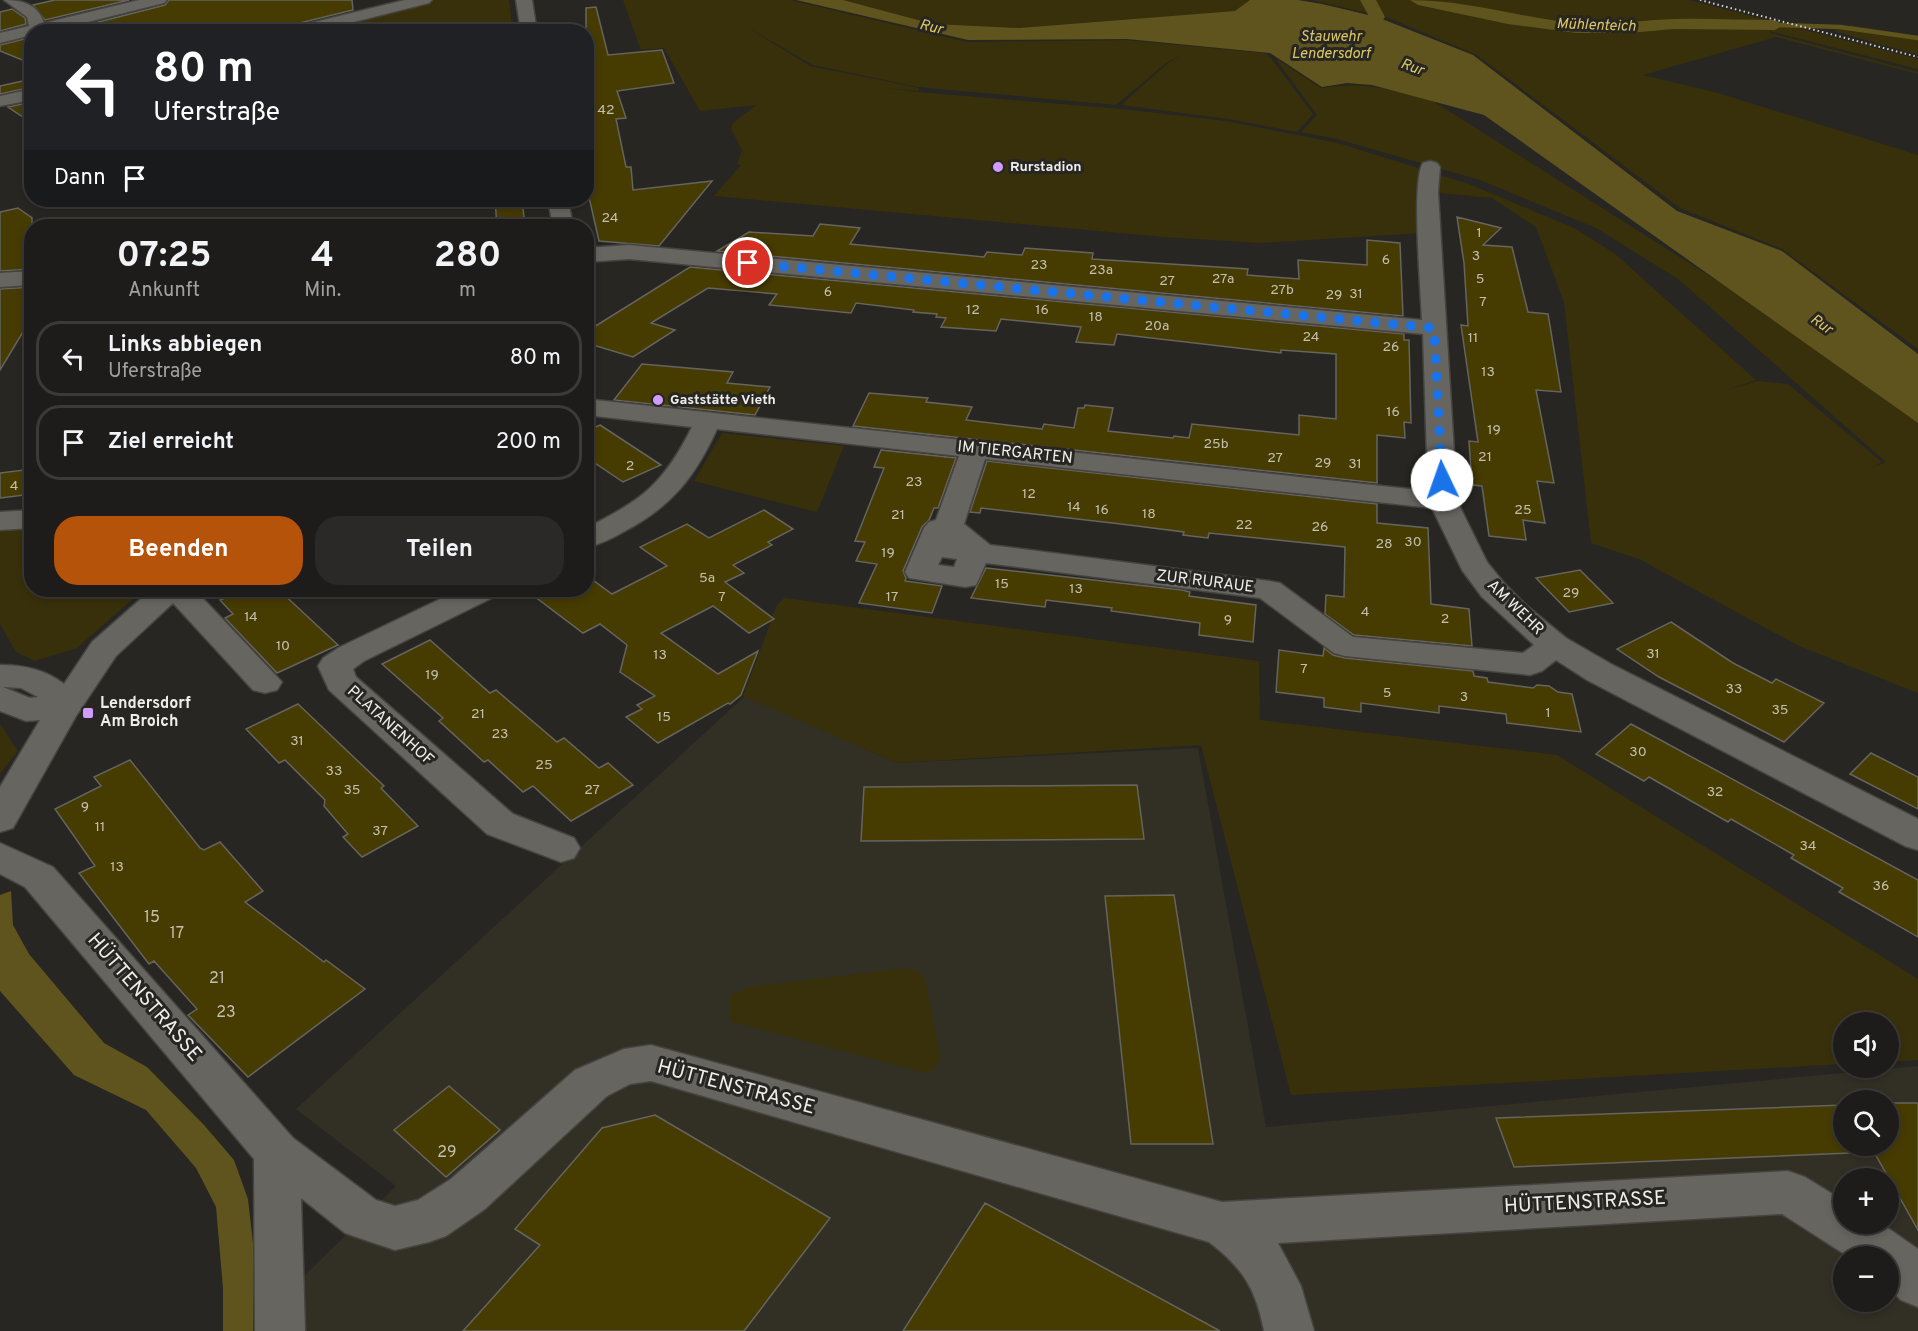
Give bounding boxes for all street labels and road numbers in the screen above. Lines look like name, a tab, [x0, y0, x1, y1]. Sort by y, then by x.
street label: IM TIERGARTEN	[956, 437, 1074, 469]
street label: ZUR RURAUE	[1155, 566, 1255, 598]
street label: AM WEHR	[1482, 576, 1548, 640]
street label: PLATANENHOF	[342, 682, 438, 770]
street label: HÜTTENSTRASSE	[81, 928, 208, 1068]
street label: HÜTTENSTRASSE	[654, 1053, 818, 1122]
street label: HÜTTENSTRASSE	[1503, 1185, 1667, 1220]

